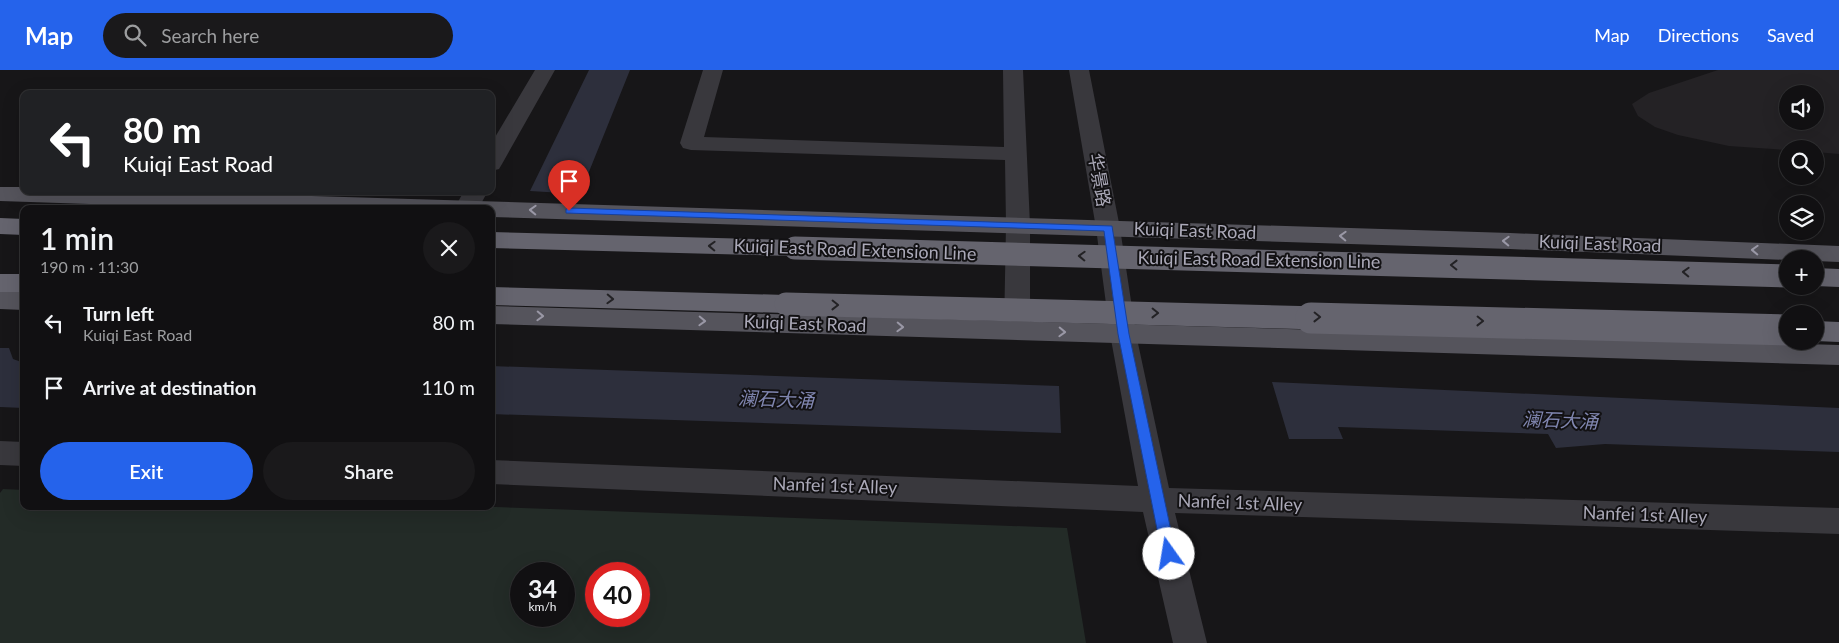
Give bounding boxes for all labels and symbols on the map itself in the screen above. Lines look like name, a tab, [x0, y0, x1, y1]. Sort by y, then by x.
street label: 华景路	[1084, 151, 1116, 208]
pin	[548, 160, 590, 211]
one-way arrow	[529, 205, 537, 215]
street label: Kuiqi East Road	[1133, 217, 1257, 243]
one-way arrow	[1339, 230, 1347, 241]
street label: Kuiqi East Road	[1538, 230, 1662, 256]
street label: Kuiqi East Road Extension Line	[733, 234, 977, 264]
one-way arrow	[1501, 235, 1509, 246]
one-way arrow	[707, 241, 715, 251]
one-way arrow	[1751, 244, 1759, 255]
street label: Kuiqi East Road Extension Line	[1137, 246, 1381, 272]
one-way arrow	[1077, 251, 1085, 261]
one-way arrow	[1450, 260, 1458, 271]
one-way arrow	[1682, 267, 1690, 278]
one-way arrow	[606, 294, 614, 304]
one-way arrow	[831, 300, 839, 311]
one-way arrow	[1151, 308, 1159, 319]
street label: Kuiqi East Road	[743, 310, 867, 336]
one-way arrow	[536, 311, 544, 321]
one-way arrow	[1314, 312, 1322, 323]
one-way arrow	[699, 316, 707, 326]
one-way arrow	[1476, 316, 1484, 327]
one-way arrow	[896, 322, 904, 332]
one-way arrow	[1059, 326, 1067, 337]
water label: 澜石大涌	[738, 386, 816, 411]
water label: 澜石大涌	[1522, 407, 1600, 432]
street label: Nanfei 1st Alley	[772, 472, 898, 498]
street label: Nanfei 1st Alley	[1177, 489, 1303, 515]
street label: Nanfei 1st Alley	[1582, 501, 1708, 527]
position arrow	[1142, 527, 1194, 579]
speed limit sign: 40	[585, 562, 650, 627]

